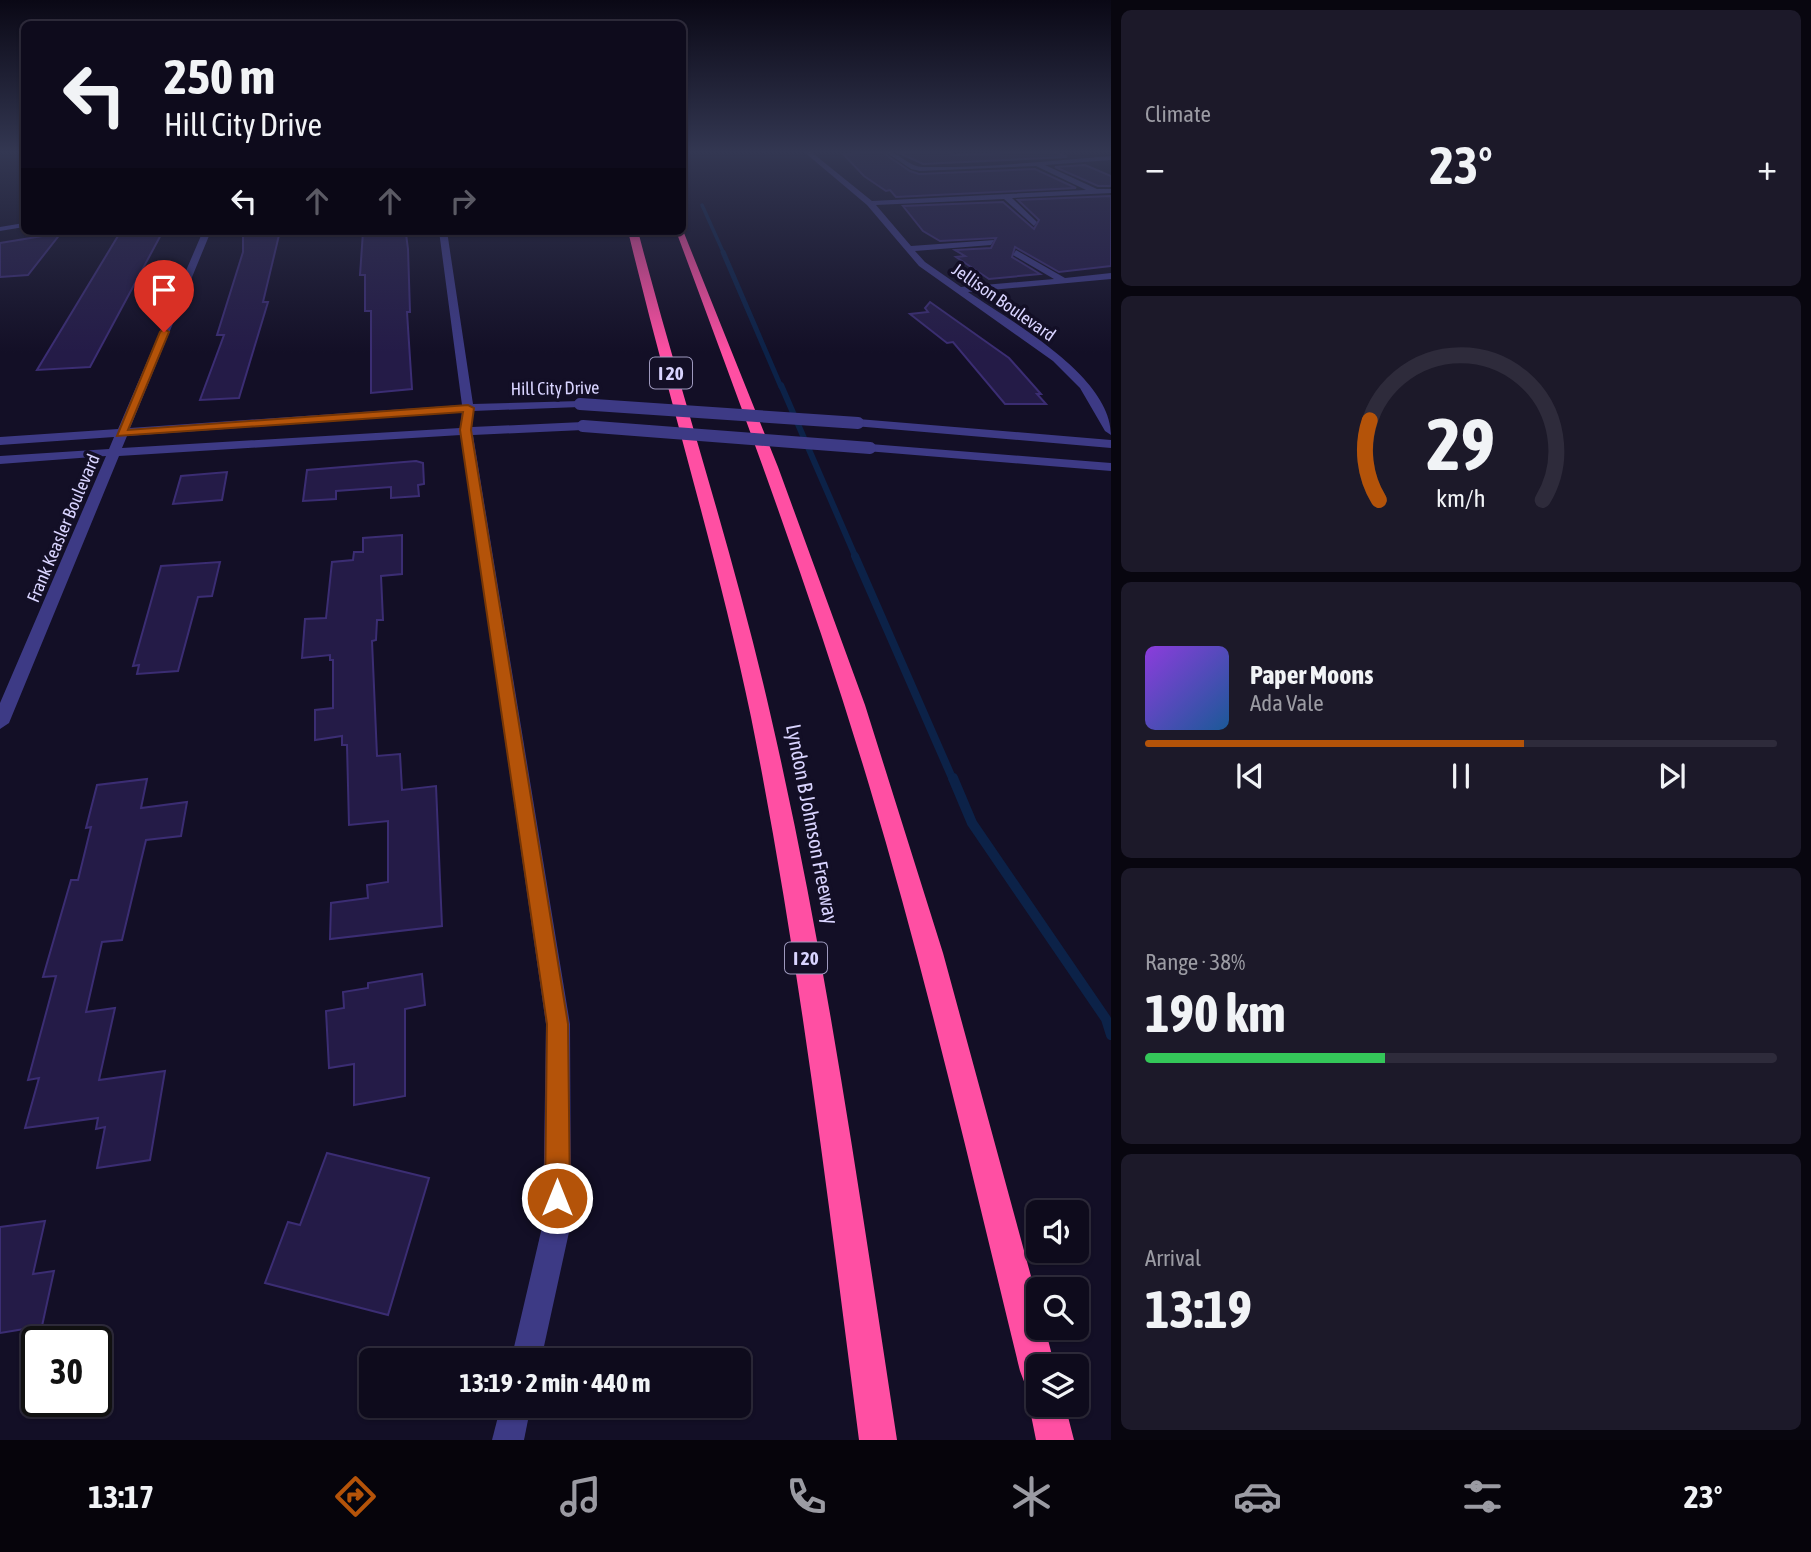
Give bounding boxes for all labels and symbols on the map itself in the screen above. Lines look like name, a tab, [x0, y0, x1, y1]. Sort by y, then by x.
street label: Jellison Boulevard	[948, 259, 1060, 345]
pin	[134, 260, 194, 332]
road number: I 20	[650, 358, 692, 388]
street label: Hill City Drive	[510, 377, 600, 399]
street label: Frank Keasler Boulevard	[22, 451, 104, 605]
street label: Lyndon B Johnson Freeway	[782, 722, 844, 926]
road number: I 20	[785, 942, 827, 974]
position arrow	[520, 1161, 594, 1235]
speed limit sign: 30	[21, 1326, 112, 1417]

